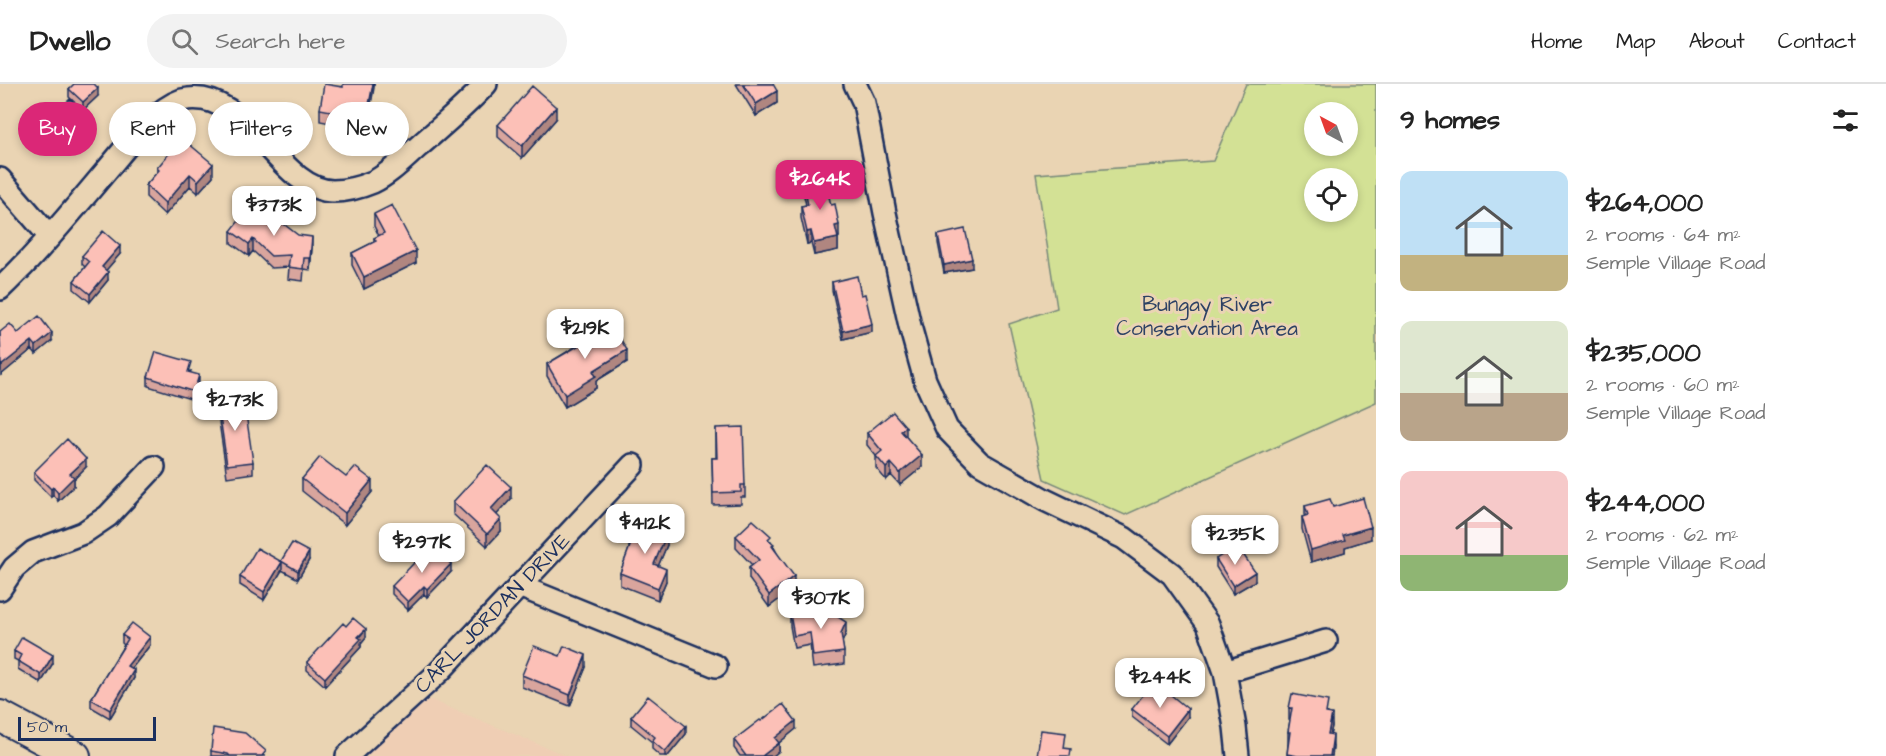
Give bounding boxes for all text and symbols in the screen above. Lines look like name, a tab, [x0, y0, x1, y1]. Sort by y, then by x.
search box	[147, 14, 567, 68]
text: Dwello	[30, 22, 111, 61]
icon: search	[168, 25, 201, 58]
text: Search here	[216, 26, 345, 57]
text: Home	[1531, 27, 1583, 56]
text: Map	[1616, 27, 1656, 56]
text: About	[1689, 27, 1745, 56]
text: Contact	[1778, 27, 1856, 56]
chip: Buy	[18, 102, 97, 156]
chip: Rent	[109, 102, 196, 156]
chip: Filters	[208, 102, 313, 156]
chip: New	[325, 102, 409, 156]
north arrow	[1304, 102, 1358, 156]
map controls	[1304, 102, 1358, 222]
text: 9 homes	[1400, 102, 1500, 138]
icon: filters	[1829, 104, 1862, 137]
pin: $264K	[778, 160, 862, 211]
text: $264K	[790, 165, 850, 193]
button: locate	[1304, 168, 1358, 222]
text: $264,000	[1586, 185, 1703, 221]
pin: $373K	[232, 186, 316, 237]
text: $373K	[246, 191, 302, 219]
icon: home	[1448, 195, 1520, 267]
text: 2 rooms · 64 m²	[1586, 221, 1741, 249]
text: Semple Village Road	[1586, 249, 1765, 277]
park label: Bungay River Conservation Area	[1116, 290, 1298, 343]
pin: $219K	[543, 309, 627, 360]
text: $219K	[561, 314, 609, 342]
text: $235,000	[1586, 335, 1701, 371]
icon: home	[1448, 345, 1520, 417]
text: 2 rooms · 60 m²	[1586, 371, 1740, 399]
pin: $273K	[193, 381, 277, 432]
text: $273K	[206, 386, 264, 414]
text: Semple Village Road	[1586, 399, 1765, 427]
text: $244,000	[1586, 485, 1705, 521]
icon: home	[1448, 495, 1520, 567]
pin: $412K	[603, 504, 687, 555]
text: $412K	[620, 509, 670, 537]
pin: $235K	[1193, 515, 1277, 566]
text: $235K	[1205, 520, 1265, 548]
text: 2 rooms · 62 m²	[1586, 521, 1738, 549]
pin: $297K	[380, 523, 464, 574]
street label: CARL JORDAN DRIVE	[408, 526, 577, 700]
text: $297K	[393, 528, 451, 556]
text: Semple Village Road	[1586, 549, 1765, 577]
pin: $307K	[779, 579, 863, 630]
text: $307K	[792, 584, 850, 612]
pin: $244K	[1118, 658, 1202, 709]
text: $244K	[1129, 663, 1191, 691]
scale bar	[18, 714, 156, 742]
text: 50 m	[27, 716, 67, 738]

